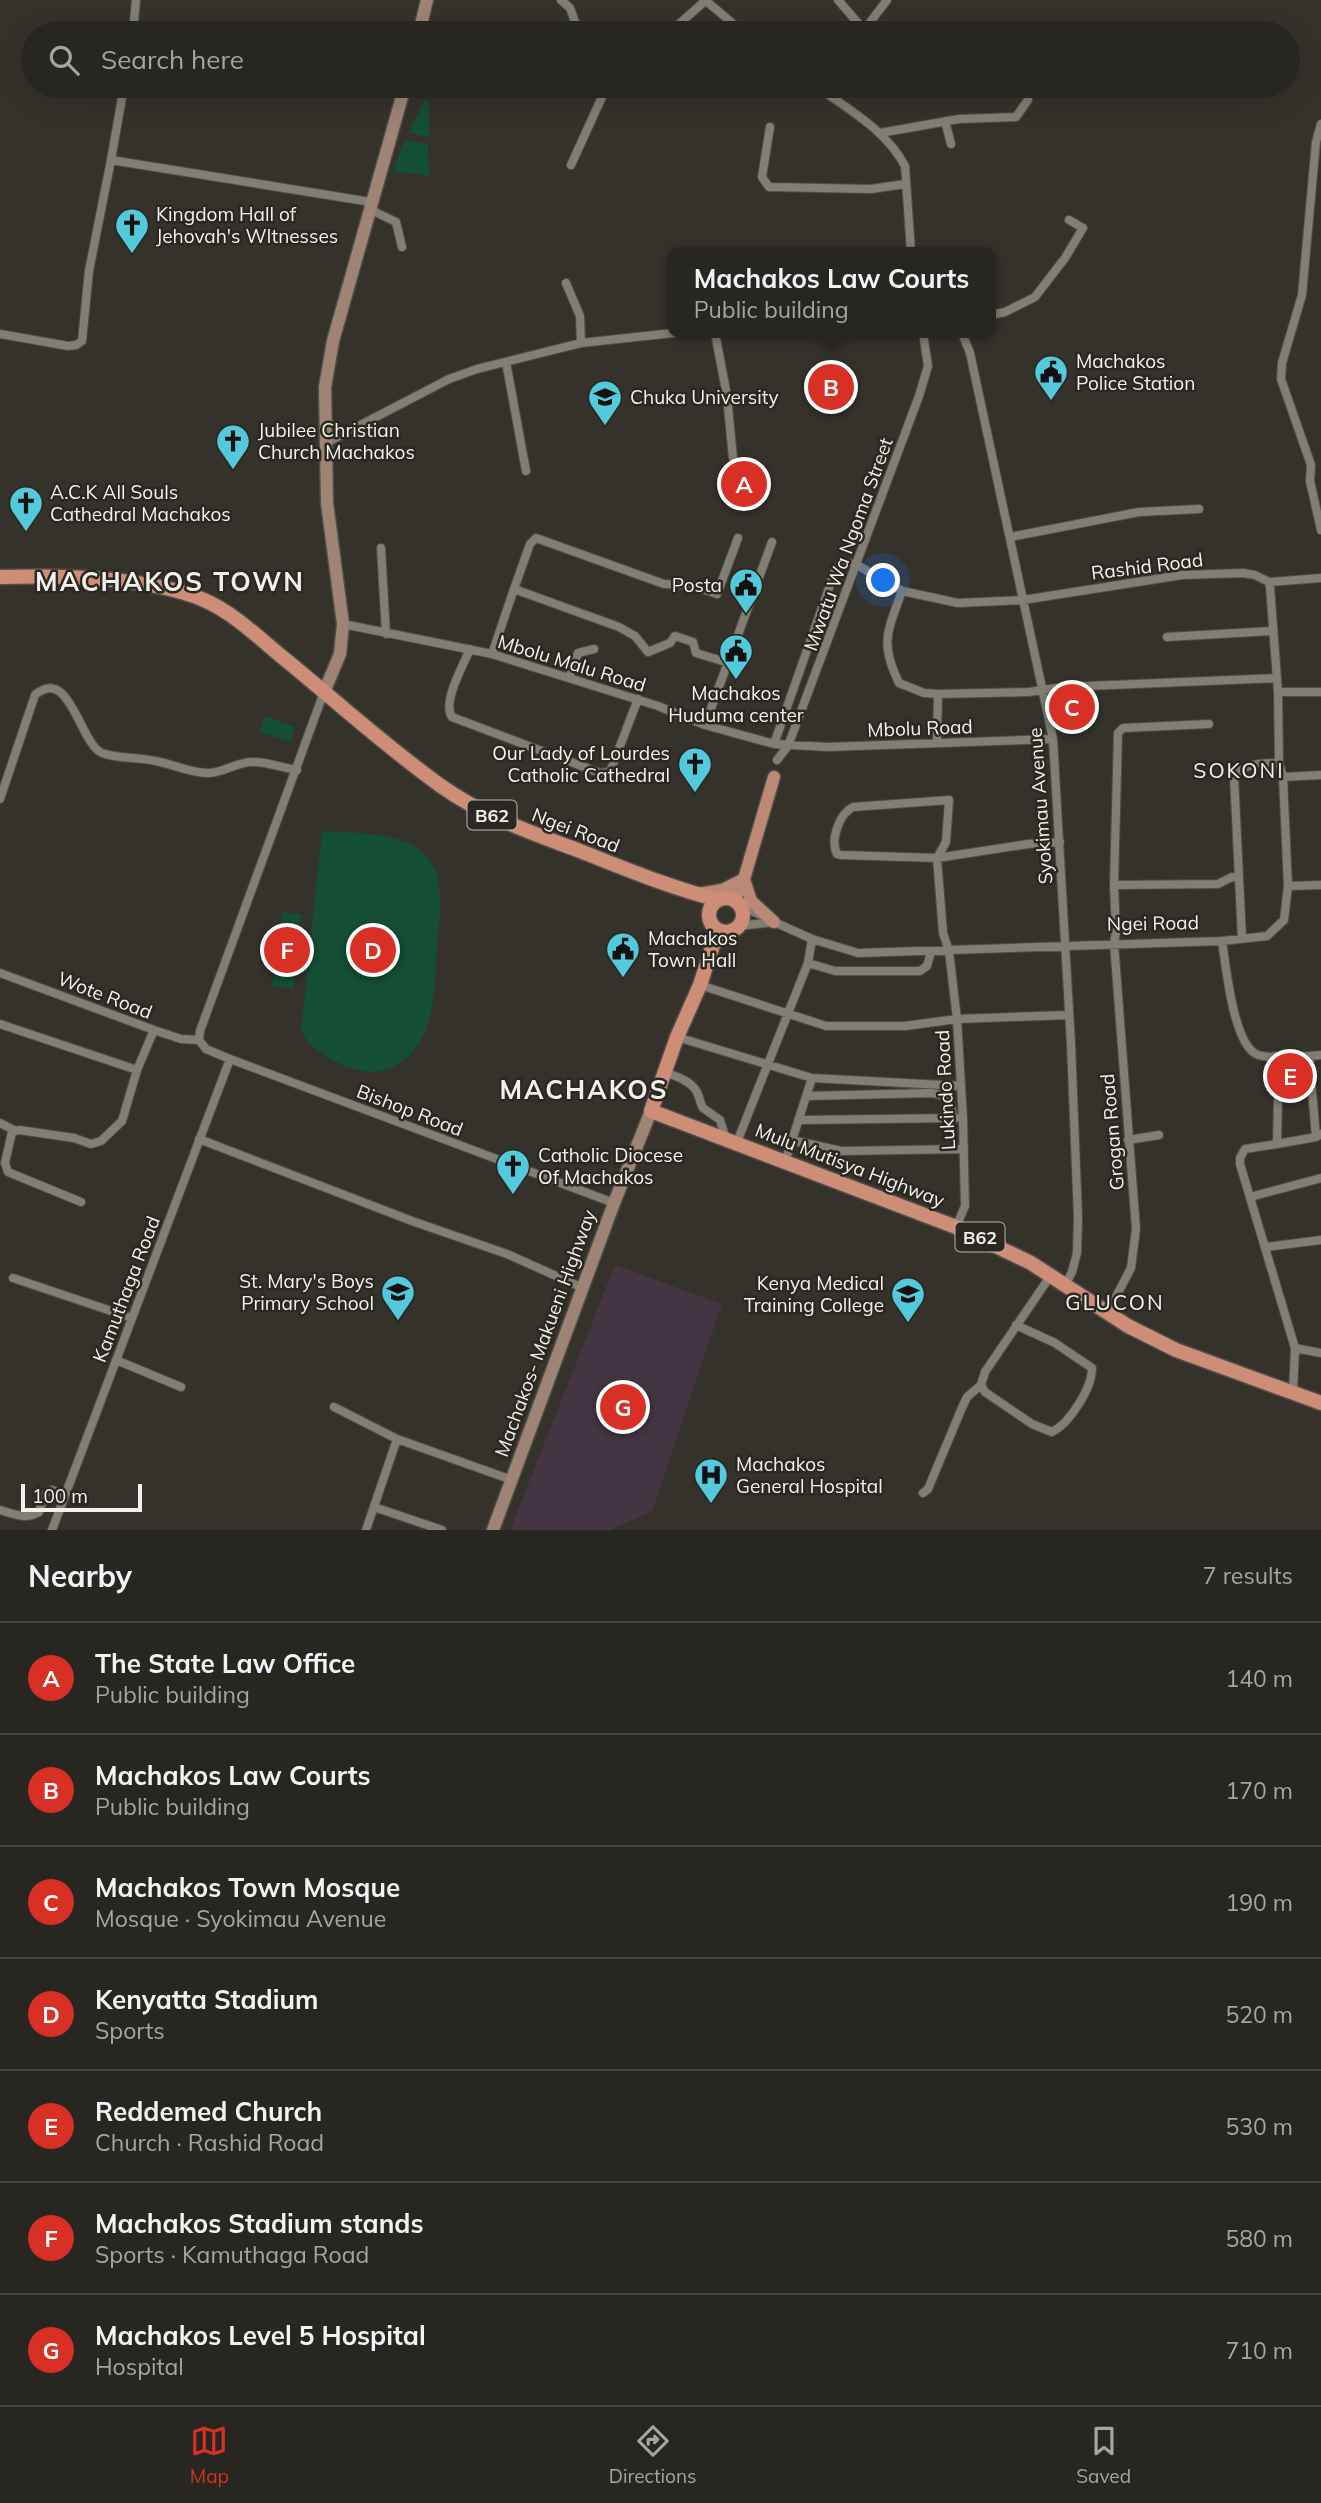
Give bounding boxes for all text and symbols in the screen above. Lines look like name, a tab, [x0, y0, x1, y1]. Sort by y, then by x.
search box	[21, 21, 1300, 98]
icon: search	[45, 41, 83, 79]
text: Search here	[101, 43, 244, 76]
place label: Kingdom Hall of Jehovah's WItnesses	[156, 202, 338, 248]
church icon: Kingdom Hall of Jehovah's WItnesses	[113, 206, 151, 255]
popup	[667, 247, 996, 338]
text: Machakos Law Courts	[694, 262, 969, 295]
text: Public building	[694, 295, 849, 324]
place label: Machakos Police Station	[1076, 349, 1195, 395]
public building icon: Machakos Police Station	[1032, 353, 1070, 402]
pin: B	[808, 361, 854, 413]
school or university icon: Chuka University	[586, 378, 624, 427]
place label: Chuka University	[630, 385, 779, 409]
place label: Jubilee Christian Church Machakos	[258, 418, 415, 464]
church icon: Jubilee Christian Church Machakos	[214, 422, 252, 471]
street label: Mwatu Wa Ngoma Street	[798, 434, 898, 654]
pin: A	[721, 458, 767, 510]
place label: A.C.K All Souls Cathedral Machakos	[50, 480, 231, 526]
church icon: A.C.K All Souls Cathedral Machakos	[7, 484, 45, 533]
street label: Rashid Road	[1090, 547, 1204, 585]
your location	[866, 563, 900, 597]
district label: MACHAKOS TOWN	[35, 565, 305, 598]
public building icon: Posta	[727, 566, 765, 615]
place label: Posta	[672, 573, 722, 597]
street label: Mbolu Malu Road	[495, 629, 649, 697]
public building icon: Machakos Huduma center	[717, 632, 755, 681]
place label: Machakos Huduma center	[668, 681, 804, 727]
pin: C	[1049, 681, 1095, 733]
street label: Mbolu Road	[867, 714, 973, 742]
street label: Syokimau Avenue	[1023, 727, 1057, 885]
place label: Our Lady of Lourdes Catholic Cathedral	[492, 741, 670, 787]
church icon: Our Lady of Lourdes Catholic Cathedral	[676, 745, 714, 794]
district label: SOKONI	[1193, 757, 1285, 783]
road number: B62	[468, 800, 516, 830]
street label: Ngei Road	[529, 802, 623, 858]
street label: Ngei Road	[1107, 910, 1199, 936]
pin: F	[264, 924, 310, 976]
pin: D	[350, 924, 396, 976]
place label: Machakos Town Hall	[648, 926, 737, 972]
public building icon: Machakos Town Hall	[604, 930, 642, 979]
street label: Wote Road	[54, 966, 156, 1024]
street label: Lukindo Road	[930, 1029, 960, 1151]
pin: E	[1267, 1050, 1313, 1102]
district label: MACHAKOS	[500, 1073, 668, 1106]
street label: Grogan Road	[1095, 1073, 1129, 1191]
street label: Bishop Road	[354, 1079, 466, 1141]
street label: Mulu Mutisya Highway	[752, 1118, 948, 1212]
place label: Catholic Diocese Of Machakos	[538, 1143, 683, 1189]
church icon: Catholic Diocese Of Machakos	[494, 1147, 532, 1196]
street label: Machakos- Makueni Highway	[489, 1206, 601, 1460]
street label: Kamuthaga Road	[87, 1213, 165, 1365]
road number: B62	[956, 1222, 1004, 1252]
place label: St. Mary's Boys Primary School	[239, 1269, 374, 1315]
place label: Kenya Medical Training College	[744, 1271, 884, 1317]
school or university icon: St. Mary's Boys Primary School	[379, 1273, 417, 1322]
school or university icon: Kenya Medical Training College	[889, 1275, 927, 1324]
district label: GLUCON	[1065, 1289, 1165, 1315]
pin: G	[600, 1381, 646, 1433]
place label: Machakos General Hospital	[736, 1452, 883, 1498]
hospital icon: Machakos General Hospital	[692, 1456, 730, 1505]
scale bar	[21, 1481, 142, 1513]
text: 100 m	[32, 1484, 88, 1508]
text: Nearby	[28, 1557, 132, 1595]
text: 7 results	[1203, 1561, 1293, 1590]
text: The State Law Office	[95, 1647, 355, 1680]
text: A	[42, 1664, 60, 1693]
text: 140 m	[1225, 1664, 1293, 1693]
text: Public building	[95, 1680, 250, 1709]
text: Machakos Law Courts	[95, 1759, 371, 1792]
text: B	[43, 1776, 59, 1805]
text: 170 m	[1225, 1776, 1293, 1805]
text: Public building	[95, 1792, 250, 1821]
text: Machakos Town Mosque	[95, 1871, 400, 1904]
text: C	[43, 1888, 59, 1917]
text: 190 m	[1225, 1888, 1293, 1917]
text: Mosque · Syokimau Avenue	[95, 1904, 386, 1933]
text: Kenyatta Stadium	[95, 1983, 318, 2016]
text: D	[42, 2000, 60, 2029]
text: 520 m	[1225, 2000, 1293, 2029]
text: Sports	[95, 2016, 165, 2045]
text: Reddemed Church	[95, 2095, 322, 2128]
text: E	[44, 2112, 58, 2141]
text: 530 m	[1225, 2112, 1293, 2141]
text: Church · Rashid Road	[95, 2128, 324, 2157]
text: Machakos Stadium stands	[95, 2207, 423, 2240]
text: F	[44, 2224, 58, 2253]
text: 580 m	[1225, 2224, 1293, 2253]
text: Sports · Kamuthaga Road	[95, 2240, 369, 2269]
text: Machakos Level 5 Hospital	[95, 2319, 426, 2352]
text: G	[42, 2336, 60, 2365]
text: 710 m	[1225, 2336, 1293, 2365]
text: Hospital	[95, 2352, 184, 2381]
tab: Map	[190, 2422, 229, 2488]
tab: Directions	[609, 2422, 697, 2488]
tab: Saved	[1076, 2422, 1131, 2488]

